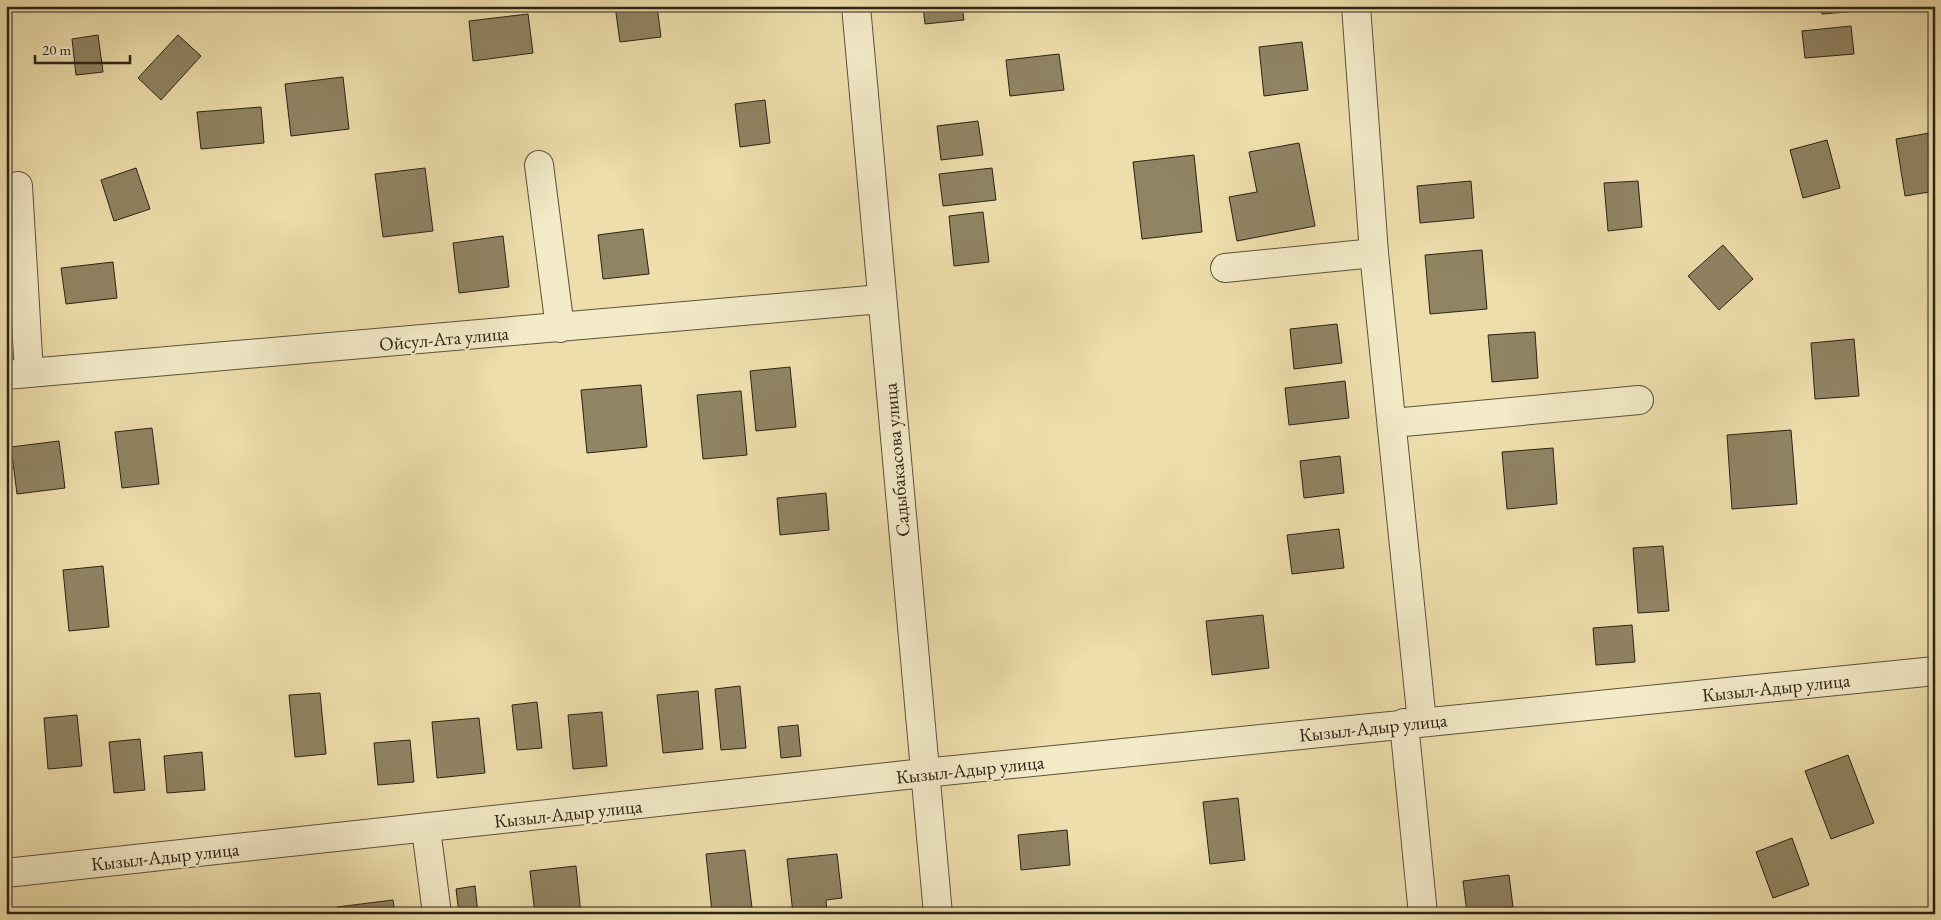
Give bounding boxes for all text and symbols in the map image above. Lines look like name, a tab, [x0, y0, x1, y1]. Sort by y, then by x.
scale bar	[35, 32, 130, 64]
text: 20 m	[42, 40, 71, 59]
street label: Ойсул-Ата улица	[378, 320, 510, 357]
street label: Садыбакасова улица	[877, 382, 916, 538]
street label: Кызыл-Адыр улица	[1701, 667, 1852, 708]
street label: Кызыл-Адыр улица	[1298, 707, 1449, 748]
street label: Кызыл-Адыр улица	[895, 749, 1046, 790]
street label: Кызыл-Адыр улица	[493, 793, 644, 834]
street label: Кызыл-Адыр улица	[90, 836, 241, 877]

